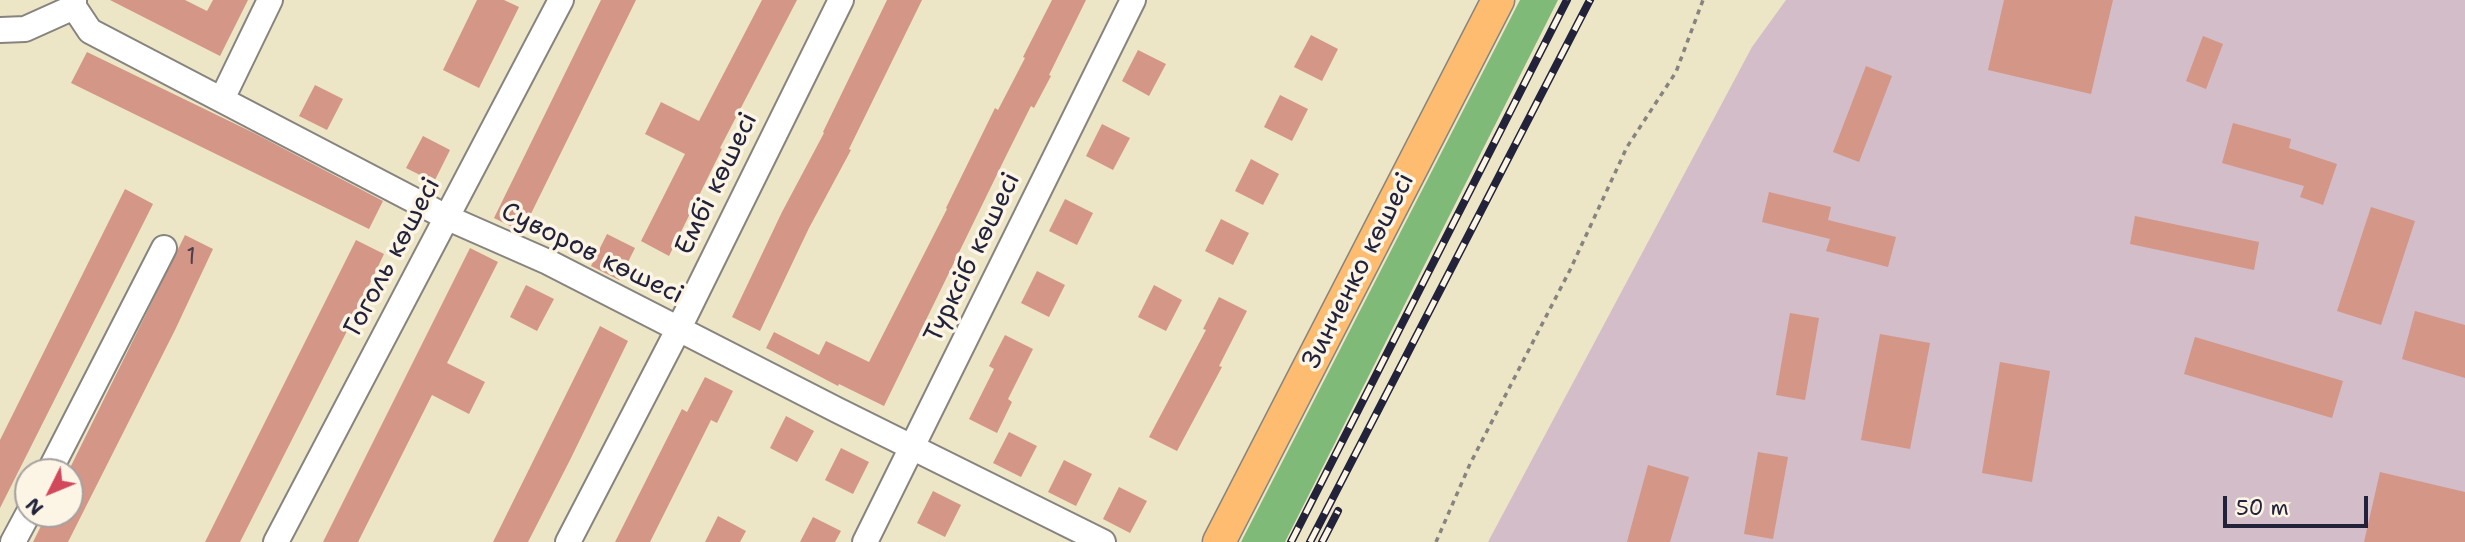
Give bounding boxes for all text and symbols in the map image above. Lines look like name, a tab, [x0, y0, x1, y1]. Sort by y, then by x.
street label: Ембі көшесі	[669, 108, 765, 260]
street label: Түрксіб көшесі	[918, 168, 1028, 348]
street label: Зинченко көшесі	[1296, 168, 1422, 374]
street label: Гоголь көшесі	[338, 173, 448, 341]
street label: Суворов көшесі	[496, 196, 688, 312]
house number: 1	[186, 244, 196, 272]
north arrow	[14, 458, 84, 528]
scale bar	[2227, 482, 2372, 526]
text: N	[20, 492, 49, 520]
text: 50 m	[2236, 494, 2289, 522]

